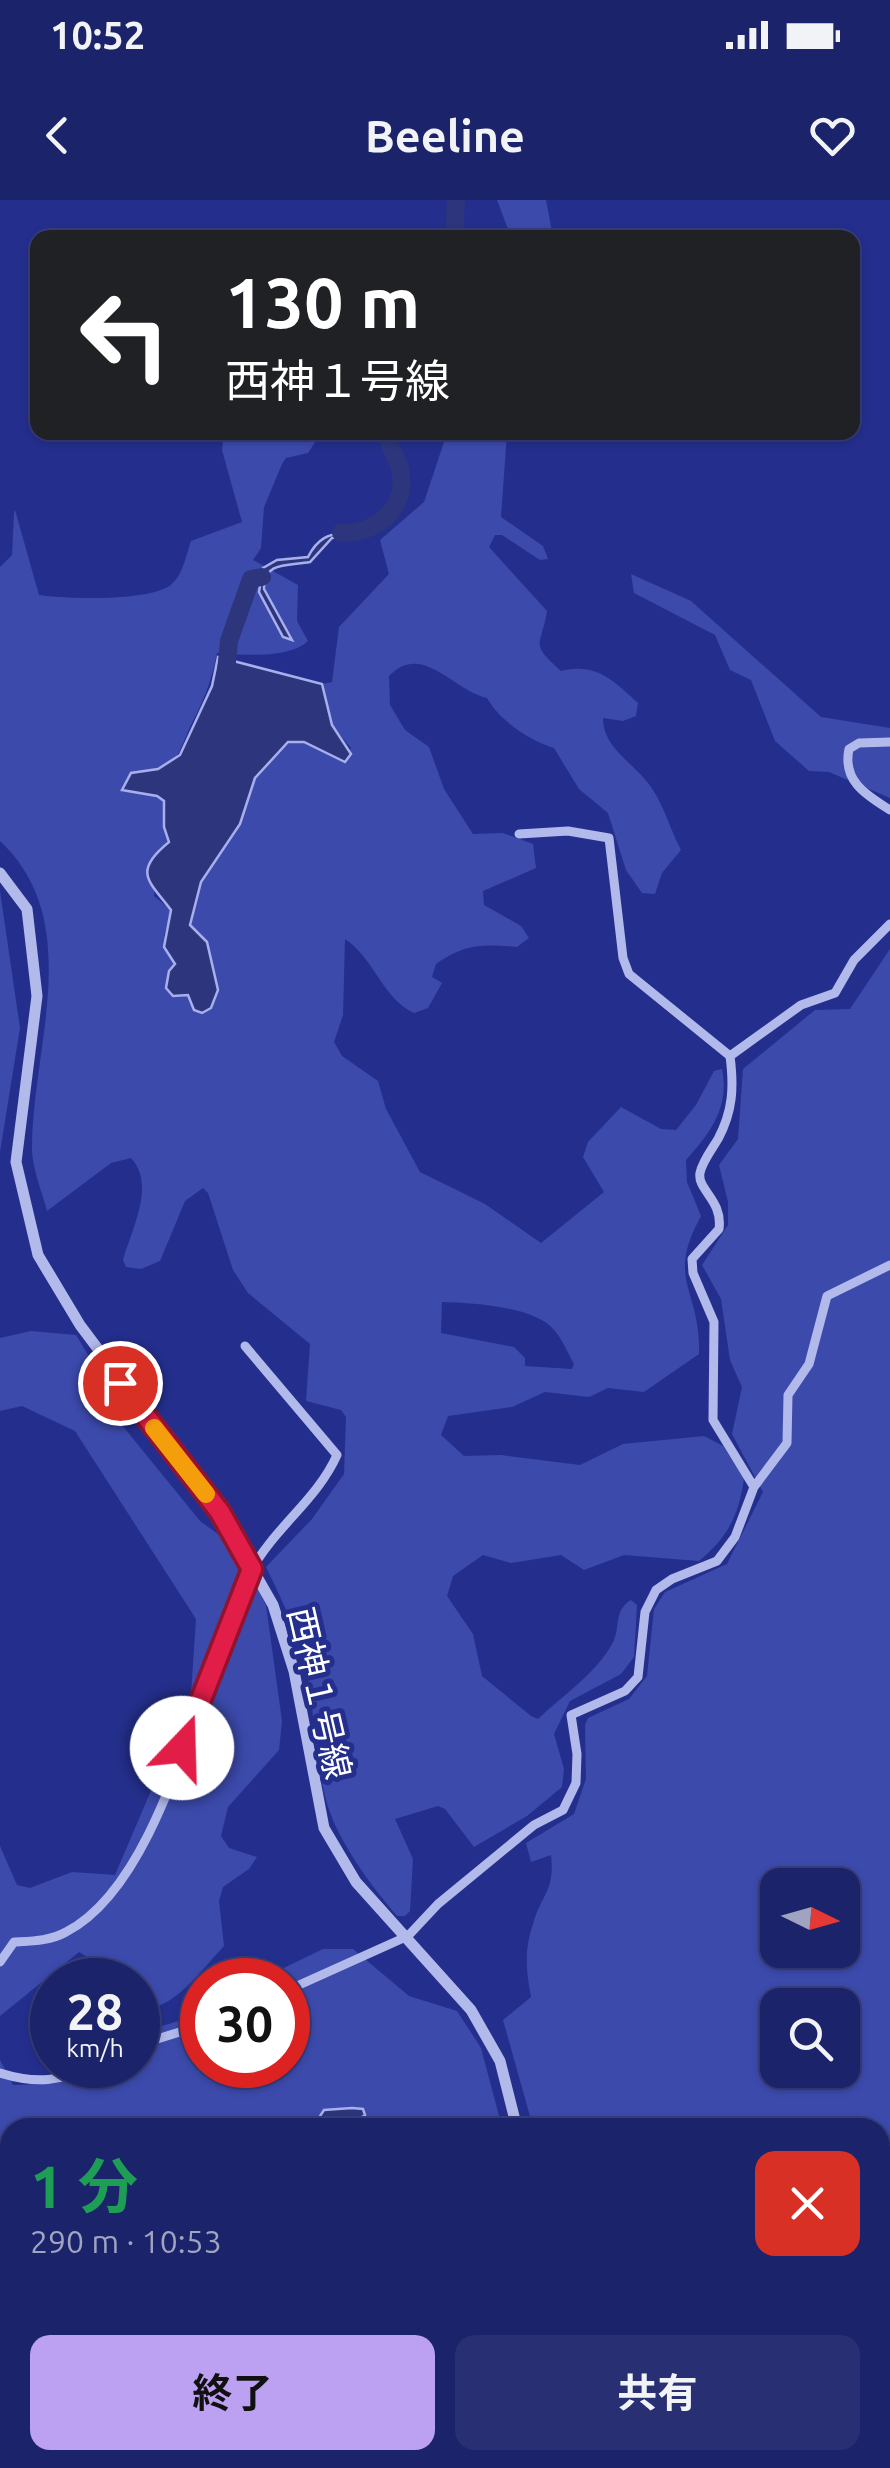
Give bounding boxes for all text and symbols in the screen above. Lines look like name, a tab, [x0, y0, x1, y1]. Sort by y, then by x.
text: 10:52	[50, 14, 145, 56]
icon: back	[30, 108, 85, 163]
icon: heart	[805, 108, 860, 163]
text: Beeline	[365, 110, 525, 161]
text: 130 m	[225, 263, 420, 341]
icon: left	[60, 270, 190, 400]
text: 西神１号線	[225, 355, 450, 406]
pin	[78, 1341, 163, 1426]
icon: arrive	[93, 1356, 148, 1411]
street label: 西神１号線	[281, 1603, 359, 1783]
position arrow	[130, 1696, 234, 1800]
north arrow	[760, 1868, 860, 1968]
map controls	[760, 1868, 860, 2088]
speed limit sign: 30	[180, 1958, 310, 2088]
text: 28	[67, 1983, 123, 2039]
button: search	[760, 1988, 860, 2088]
text: km/h	[66, 2034, 124, 2062]
button: close	[755, 2151, 860, 2256]
text: 1 分	[30, 2152, 138, 2219]
text: 290 m · 10:53	[30, 2223, 222, 2259]
button: 終了	[30, 2335, 435, 2450]
button: 共有	[455, 2335, 860, 2450]

